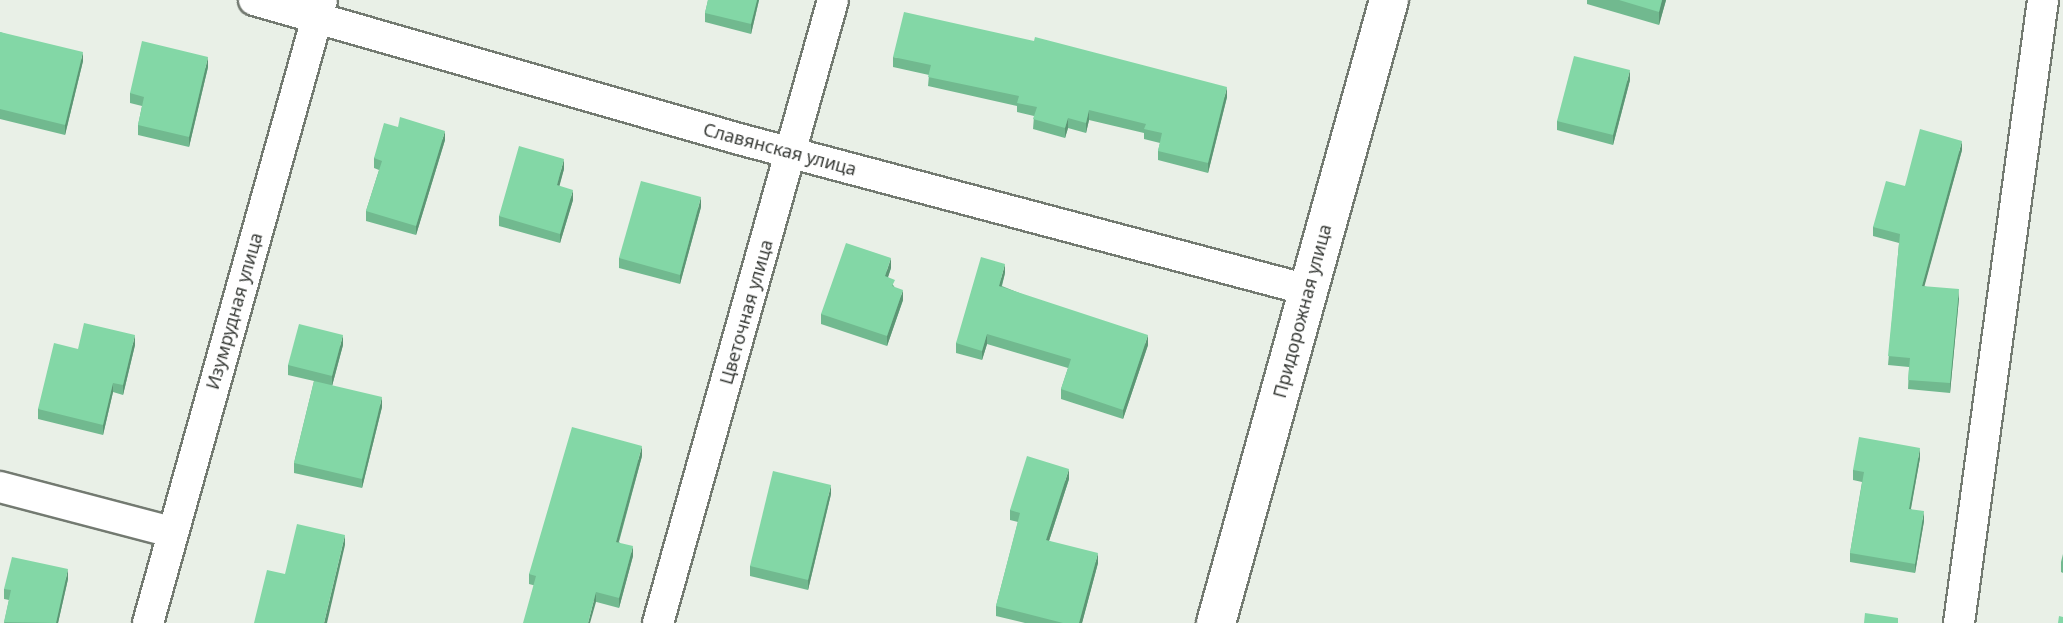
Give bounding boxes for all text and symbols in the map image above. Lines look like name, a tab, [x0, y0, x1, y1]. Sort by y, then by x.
street label: Славянская улица	[701, 118, 859, 180]
street label: Придорожная улица	[1268, 222, 1336, 400]
street label: Изумрудная улица	[201, 230, 267, 392]
street label: Цветочная улица	[715, 237, 777, 387]

